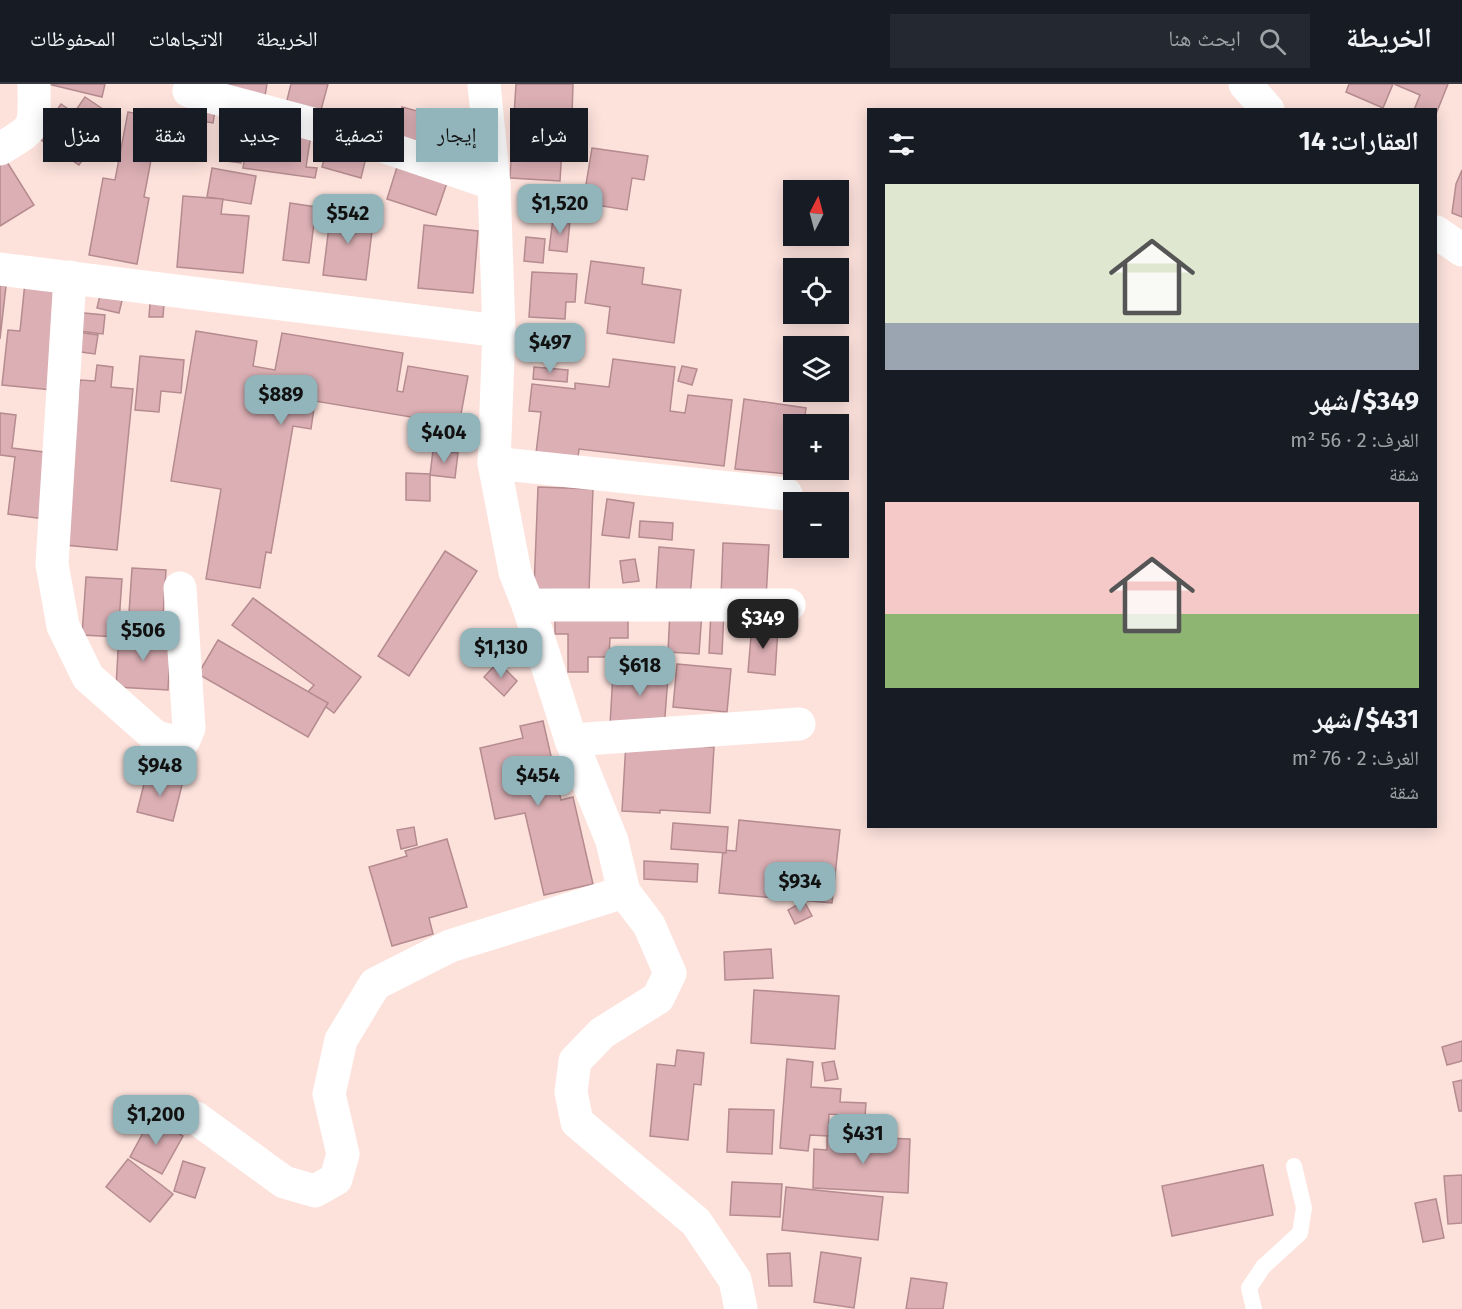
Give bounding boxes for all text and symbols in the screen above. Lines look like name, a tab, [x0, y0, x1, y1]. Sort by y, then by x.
search box	[890, 14, 1310, 68]
text: الخريطة	[1346, 21, 1432, 54]
text: ابحث هنا	[1168, 25, 1241, 52]
icon: search	[1256, 25, 1289, 58]
text: المحفوظات	[30, 26, 115, 52]
text: الاتجاهات	[148, 26, 223, 52]
text: الخريطة	[256, 26, 318, 52]
chip: منزل	[43, 108, 121, 162]
chip: شقة	[133, 108, 207, 162]
chip: جديد	[219, 108, 301, 162]
chip: تصفية	[313, 108, 404, 162]
chip: إيجار	[416, 108, 498, 162]
chip: شراء	[510, 108, 588, 162]
text: العقارات: 14	[1299, 126, 1419, 157]
icon: filters	[885, 128, 918, 161]
north arrow	[783, 180, 849, 246]
map controls	[783, 180, 849, 558]
pin: $1,520	[511, 184, 609, 235]
text: $1,520	[531, 191, 589, 215]
pin: $542	[312, 194, 384, 245]
text: $542	[327, 201, 369, 225]
icon: home	[1098, 223, 1206, 331]
button: locate	[783, 258, 849, 324]
pin: $497	[514, 323, 586, 374]
text: $497	[529, 330, 571, 354]
button: layers	[783, 336, 849, 402]
pin: $889	[245, 375, 317, 426]
text: $889	[258, 382, 304, 406]
text: $349/شهر	[1310, 386, 1419, 417]
pin: $404	[408, 413, 480, 464]
button: +	[783, 414, 849, 480]
text: $404	[421, 420, 467, 444]
text: الغرف: 2 · 56 m²	[1290, 428, 1419, 452]
text: شقة	[1389, 462, 1419, 486]
button: −	[783, 492, 849, 558]
icon: home	[1098, 541, 1206, 649]
pin: $349	[727, 599, 799, 650]
text: $349	[741, 606, 785, 630]
pin: $506	[107, 611, 179, 662]
text: $506	[121, 618, 165, 642]
pin: $1,130	[452, 628, 550, 679]
text: $1,130	[474, 635, 528, 659]
pin: $618	[604, 646, 676, 697]
text: $618	[619, 653, 661, 677]
text: $431/شهر	[1313, 704, 1419, 735]
pin: $948	[124, 746, 196, 797]
text: الغرف: 2 · 76 m²	[1292, 746, 1419, 770]
text: $948	[138, 753, 182, 777]
pin: $454	[502, 756, 574, 807]
text: $454	[516, 763, 560, 787]
text: شقة	[1389, 780, 1419, 804]
pin: $934	[764, 862, 836, 913]
text: $934	[778, 869, 822, 893]
pin: $1,200	[107, 1095, 205, 1146]
text: $1,200	[127, 1102, 185, 1126]
pin: $431	[827, 1114, 899, 1165]
text: $431	[842, 1121, 884, 1145]

